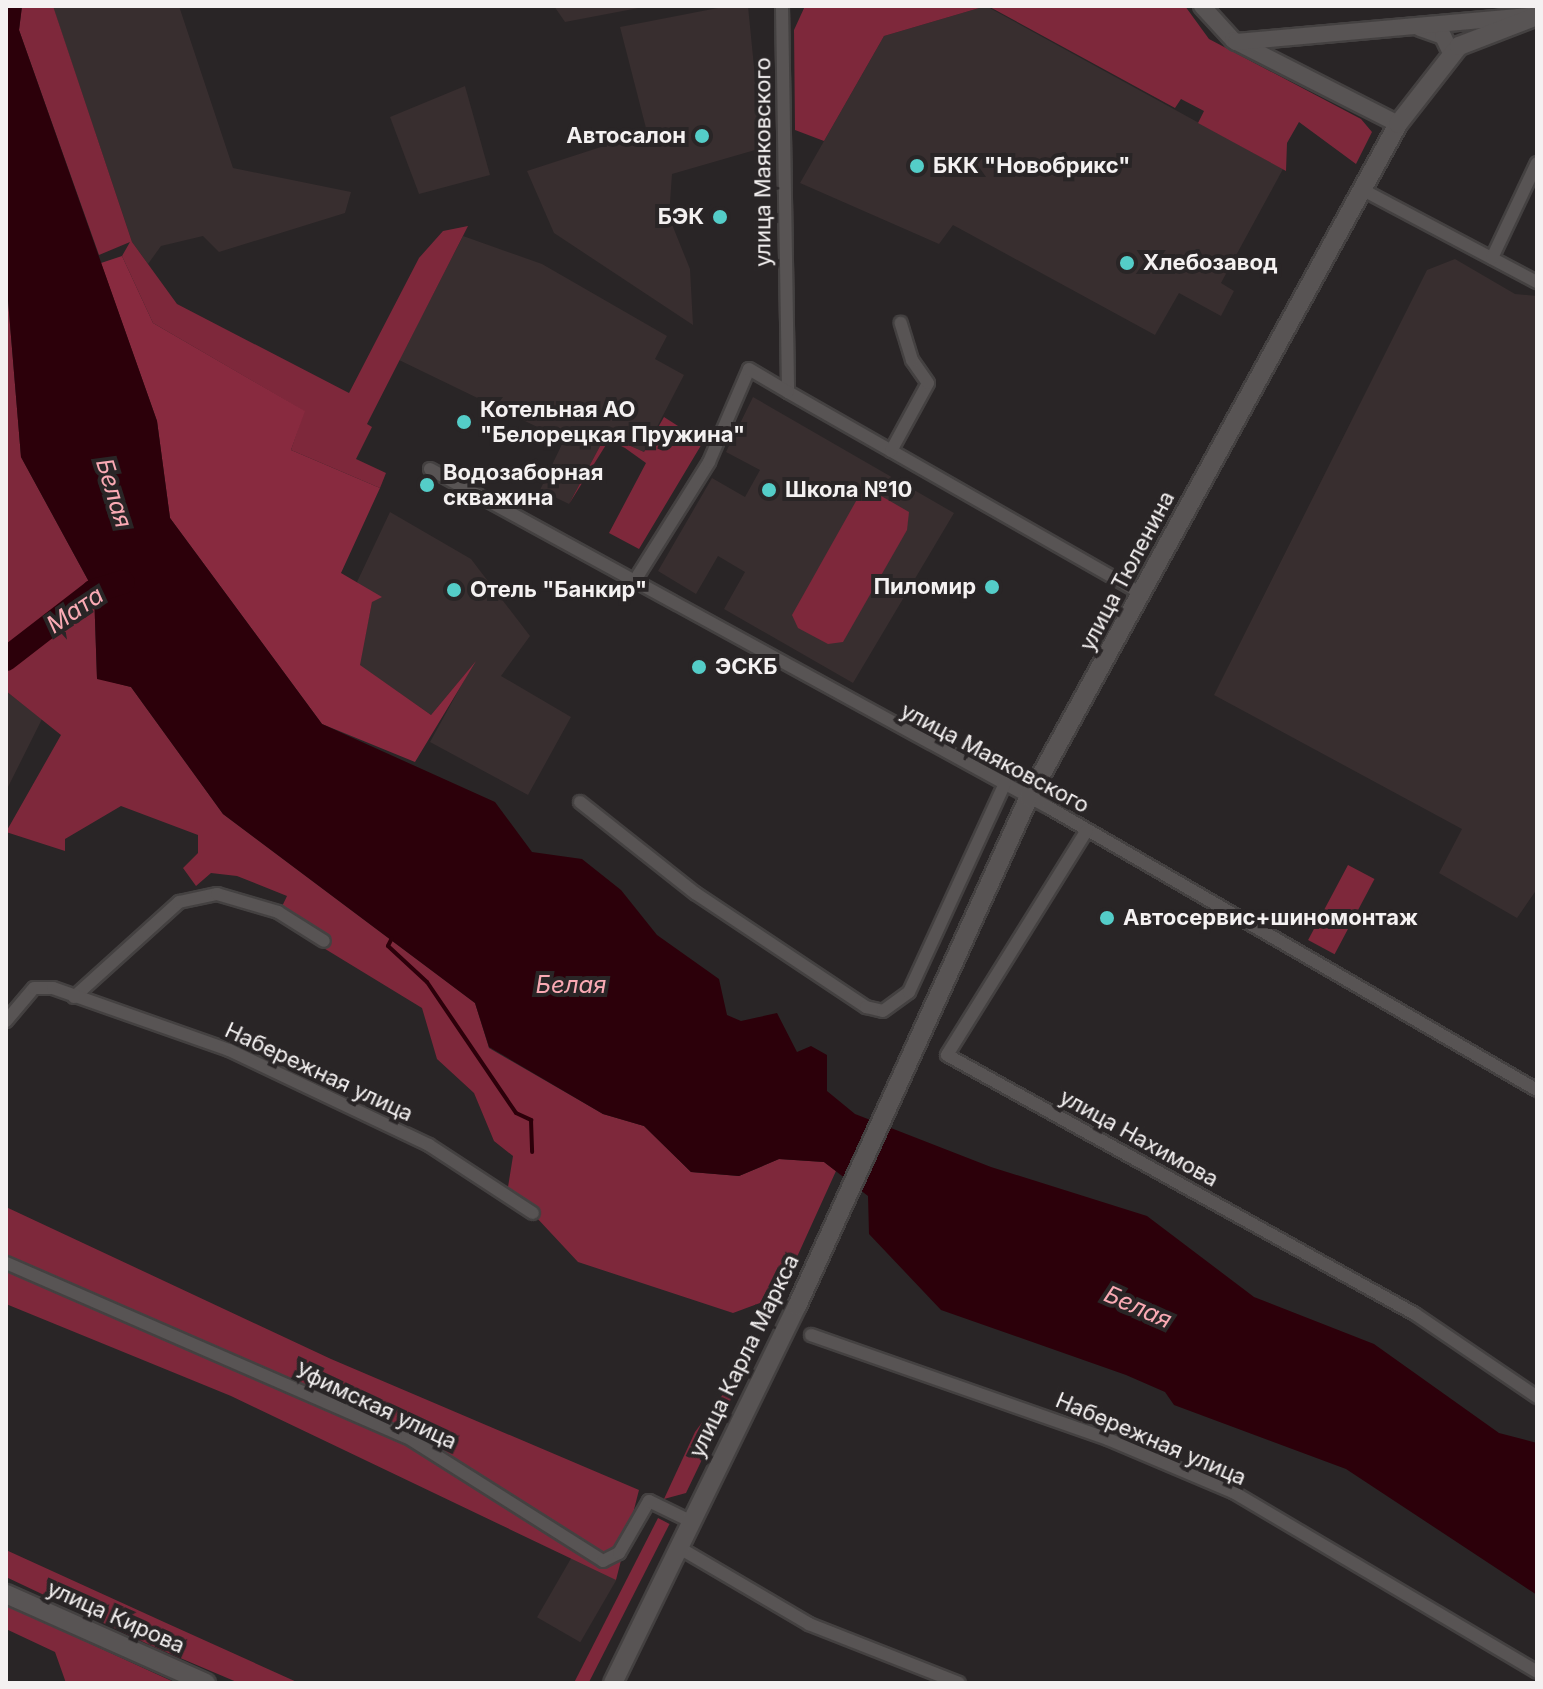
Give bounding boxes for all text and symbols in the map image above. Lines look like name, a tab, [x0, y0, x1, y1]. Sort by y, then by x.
street label: улица Маяковского	[750, 57, 776, 267]
place label: Автосалон	[566, 123, 686, 149]
marker: Автосалон	[693, 127, 711, 145]
place label: БКК "Новобрикс"	[933, 153, 1130, 179]
marker: БКК "Новобрикс"	[908, 157, 926, 175]
place label: БЭК	[658, 204, 704, 230]
marker: БЭК	[711, 208, 729, 226]
place label: Хлебозавод	[1143, 250, 1278, 276]
marker: Хлебозавод	[1118, 254, 1136, 272]
place label: Котельная АО "Белорецкая Пружина"	[480, 396, 745, 448]
marker: Котельная АО "Белорецкая Пружина"	[455, 413, 473, 431]
water label: Белая	[90, 455, 138, 531]
place label: Водозаборная скважина	[443, 459, 603, 510]
marker: Водозаборная скважина	[418, 476, 436, 494]
place label: Школа №10	[785, 477, 912, 503]
marker: Школа №10	[760, 481, 778, 499]
street label: улица Тюленина	[1074, 487, 1180, 655]
place label: Пиломир	[874, 574, 976, 600]
place label: Отель "Банкир"	[470, 577, 647, 603]
marker: Пиломир	[983, 578, 1001, 596]
water label: Мата	[41, 581, 109, 639]
marker: Отель "Банкир"	[445, 581, 463, 599]
place label: ЭСКБ	[715, 654, 778, 680]
marker: ЭСКБ	[690, 658, 708, 676]
street label: улица Маяковского	[896, 697, 1094, 819]
place label: Автосервис+шиномонтаж	[1123, 905, 1418, 931]
marker: Автосервис+шиномонтаж	[1098, 909, 1116, 927]
water label: Белая	[535, 971, 607, 999]
street label: Набережная улица	[221, 1017, 417, 1127]
street label: улица Нахимова	[1055, 1083, 1223, 1193]
street label: улица Карла Маркса	[683, 1250, 805, 1462]
water label: Белая	[1100, 1279, 1176, 1335]
street label: Уфимская улица	[291, 1357, 461, 1455]
street label: Набережная улица	[1052, 1387, 1250, 1491]
street label: улица Кирова	[43, 1575, 189, 1659]

